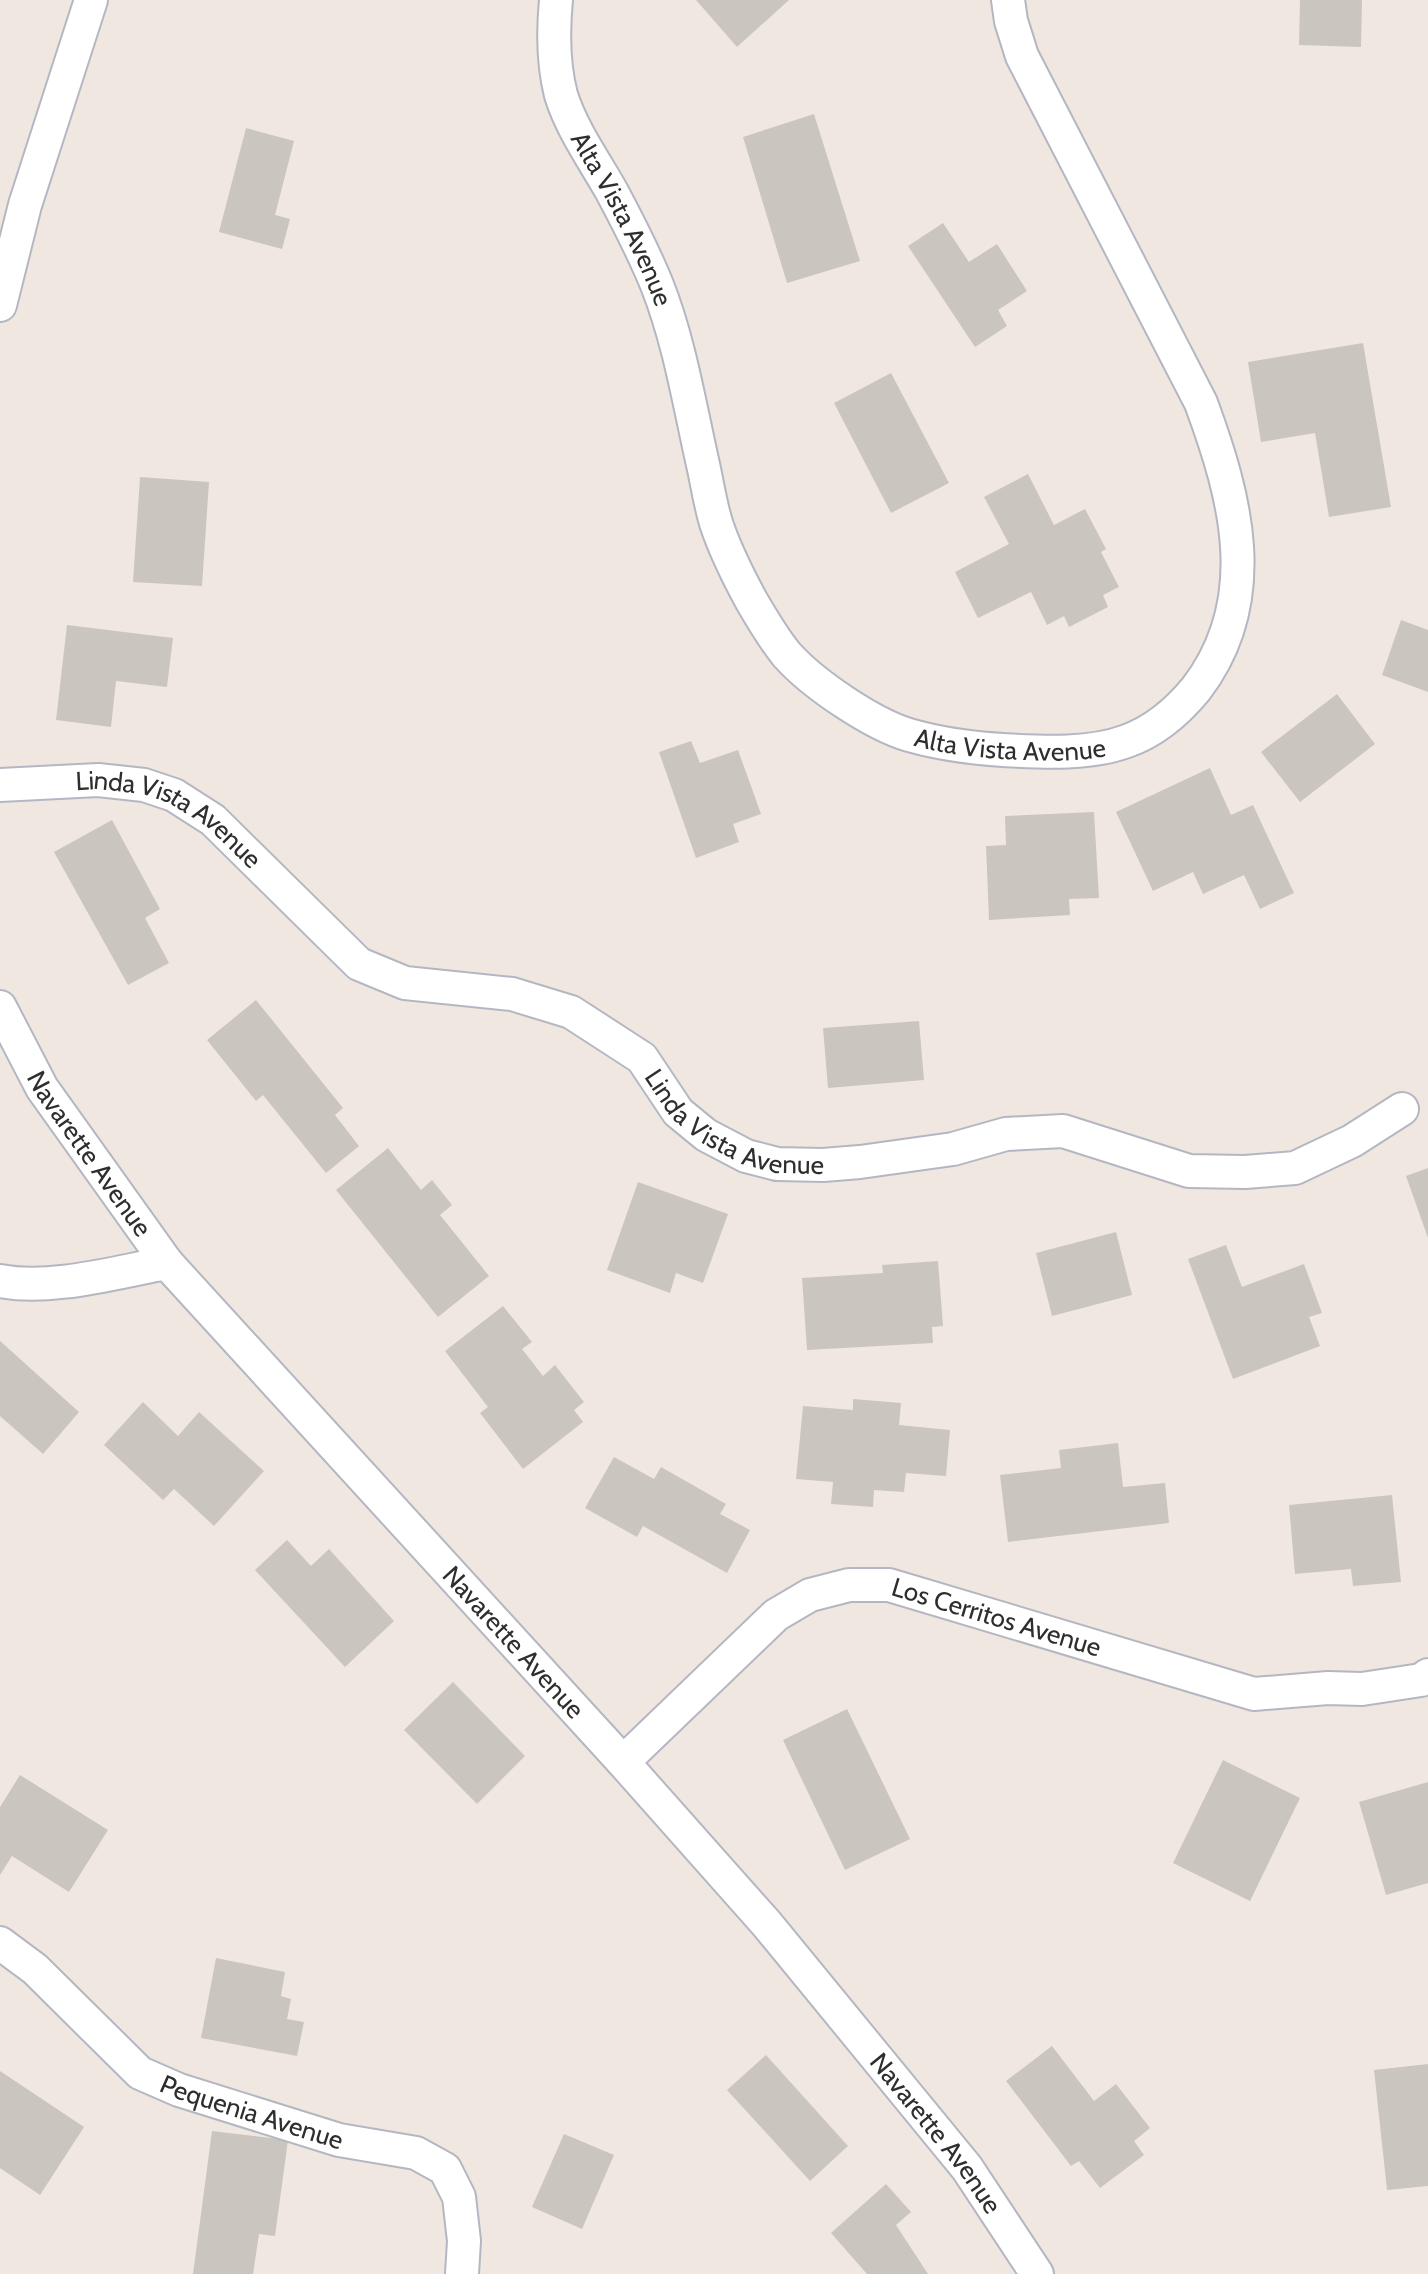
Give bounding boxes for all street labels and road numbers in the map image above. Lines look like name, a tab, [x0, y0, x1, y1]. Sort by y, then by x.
street label: Alta Vista Avenue	[564, 126, 679, 310]
street label: Alta Vista Avenue	[911, 721, 1108, 768]
street label: Linda Vista Avenue	[75, 764, 268, 875]
street label: Linda Vista Avenue	[638, 1063, 824, 1181]
street label: Navarette Avenue	[20, 1066, 159, 1243]
street label: Navarette Avenue	[436, 1559, 591, 1725]
street label: Los Cerritos Avenue	[888, 1571, 1105, 1663]
street label: Navarette Avenue	[863, 2046, 1009, 2220]
street label: Pequenia Avenue	[155, 2068, 347, 2156]

